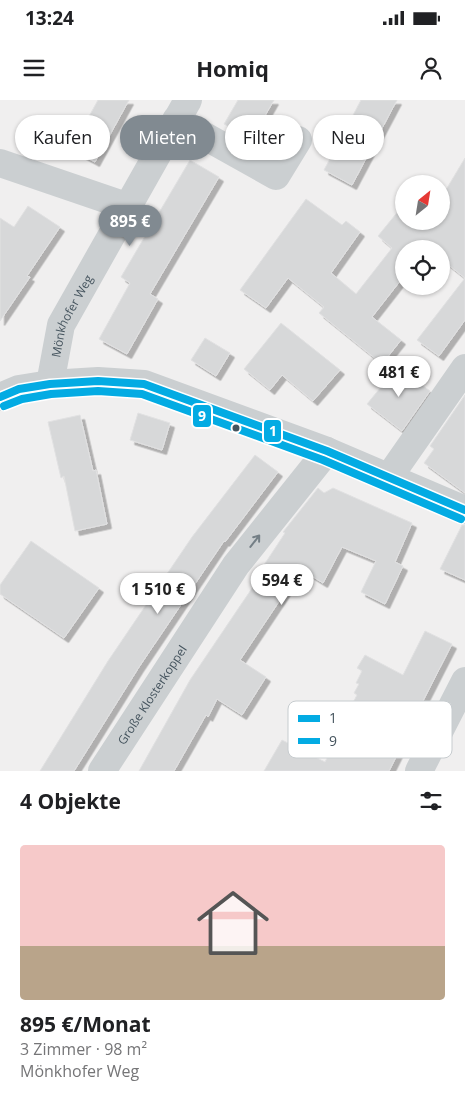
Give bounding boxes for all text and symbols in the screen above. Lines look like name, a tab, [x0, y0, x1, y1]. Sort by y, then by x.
text: 13:24	[25, 5, 74, 31]
text: Homiq	[196, 53, 269, 83]
icon: menu	[20, 54, 48, 82]
icon: person	[417, 54, 445, 82]
chip: Kaufen	[15, 115, 110, 160]
chip: Mieten	[120, 115, 215, 160]
chip: Filter	[225, 115, 303, 160]
chip: Neu	[313, 115, 384, 160]
north arrow	[395, 175, 450, 230]
map controls	[395, 175, 450, 295]
pin: 895 €	[95, 204, 165, 247]
text: 895 €	[110, 210, 150, 232]
button: locate	[395, 240, 450, 295]
street label: Mönkhofer Weg	[47, 271, 97, 359]
pin: 481 €	[364, 356, 434, 398]
text: 481 €	[379, 361, 419, 383]
line badge: 9	[192, 404, 212, 428]
text: 9	[198, 406, 206, 425]
line badge: 1	[263, 419, 282, 443]
text: 1	[269, 421, 277, 440]
unlabelled marker	[231, 423, 241, 433]
one-way arrow	[250, 535, 261, 548]
pin: 594 €	[247, 564, 317, 606]
text: 594 €	[262, 569, 302, 591]
pin: 1 510 €	[112, 572, 204, 615]
text: 1 510 €	[131, 578, 185, 600]
street label: Große Klosterkoppel	[113, 642, 190, 748]
legend	[288, 701, 452, 758]
text: 1	[329, 708, 337, 727]
text: 9	[329, 731, 337, 750]
text: 4 Objekte	[20, 787, 121, 815]
icon: filters	[417, 787, 445, 815]
icon: home	[188, 878, 278, 968]
text: 895 €/Monat	[20, 1010, 151, 1038]
text: 3 Zimmer · 98 m²	[20, 1038, 147, 1060]
text: Mönkhofer Weg	[20, 1060, 139, 1082]

